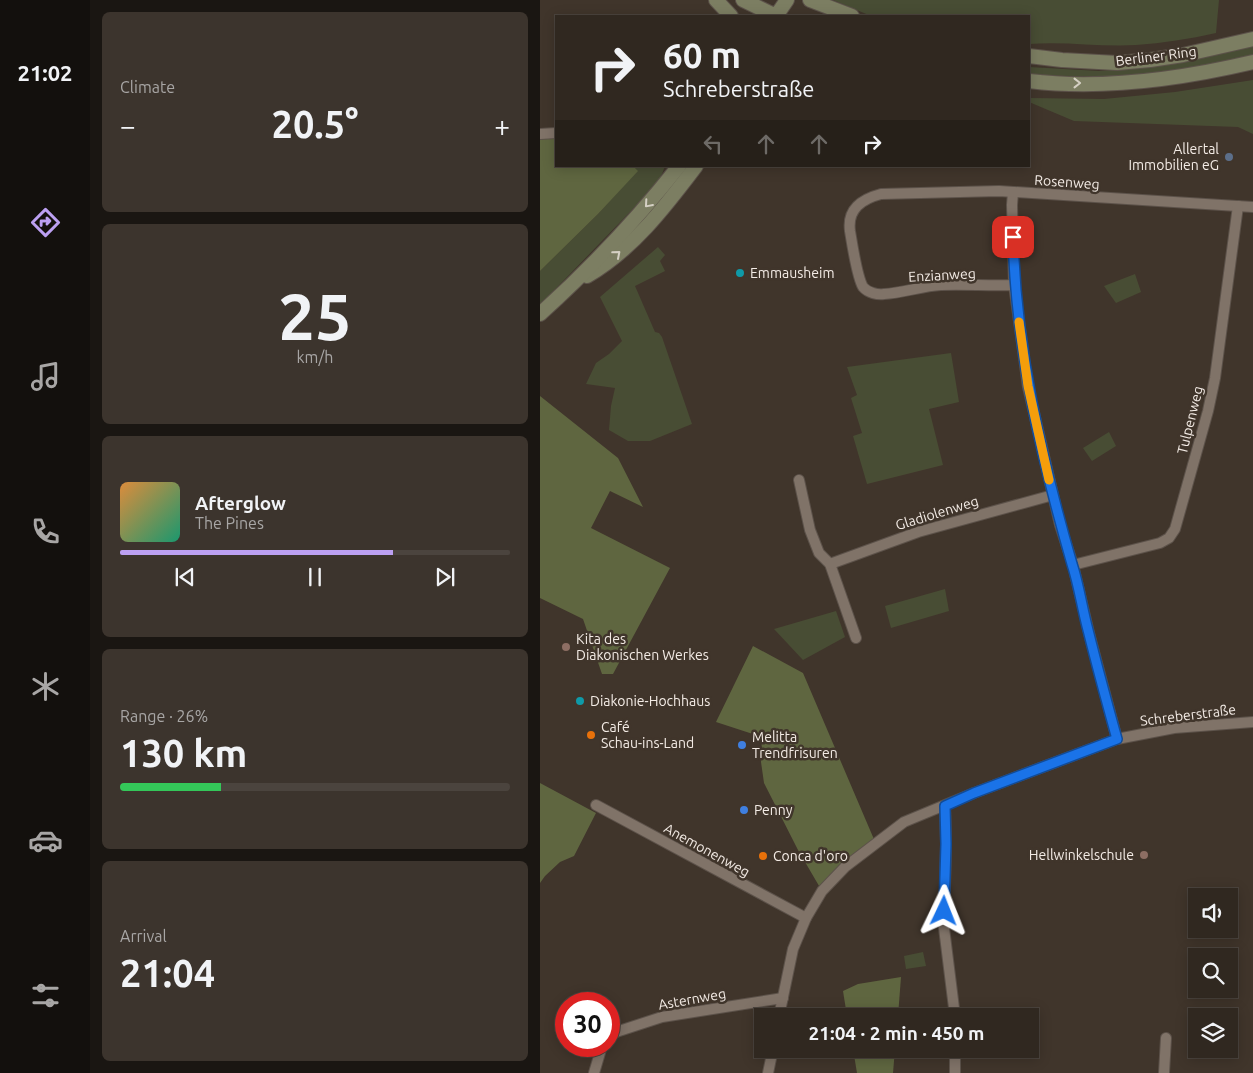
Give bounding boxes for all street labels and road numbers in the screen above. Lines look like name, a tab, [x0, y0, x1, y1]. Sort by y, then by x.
street label: Berliner Ring	[1115, 43, 1197, 69]
street label: Rosenweg	[1034, 172, 1100, 192]
street label: Enzianweg	[908, 265, 976, 285]
street label: Tulpenweg	[1174, 384, 1206, 456]
street label: Gladiolenweg	[894, 493, 980, 533]
street label: Schreberstraße	[1139, 701, 1237, 729]
street label: Anemonenweg	[661, 820, 753, 880]
street label: Asternweg	[657, 985, 727, 1013]

